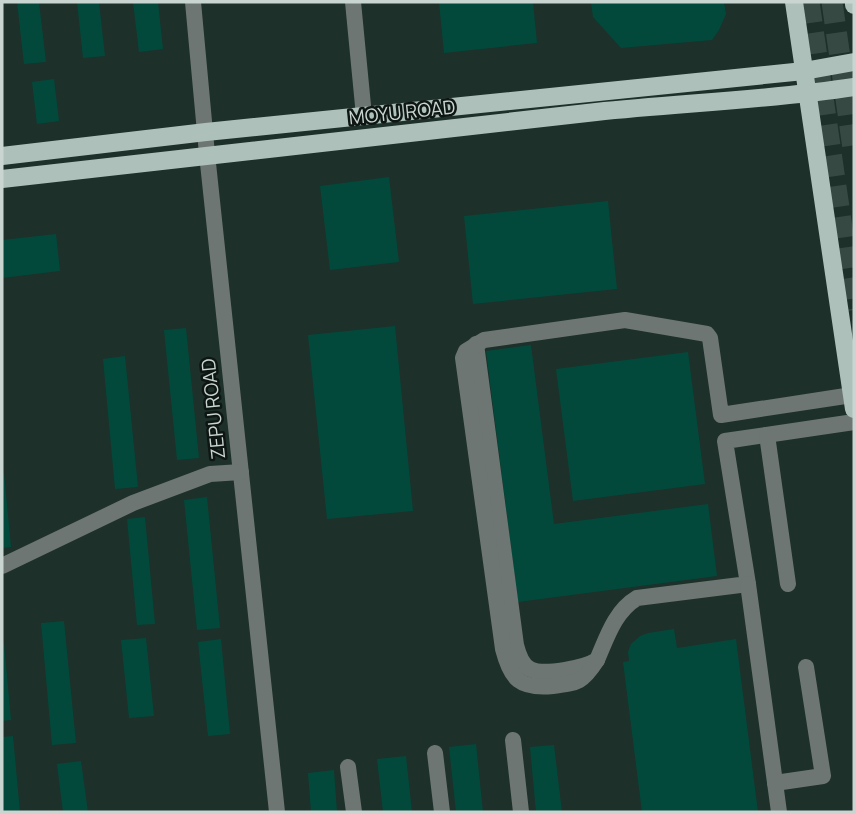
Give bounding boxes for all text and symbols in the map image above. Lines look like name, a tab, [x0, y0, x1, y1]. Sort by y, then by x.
street label: MOYU ROAD	[347, 93, 457, 131]
street label: ZEPU ROAD	[195, 357, 231, 461]

